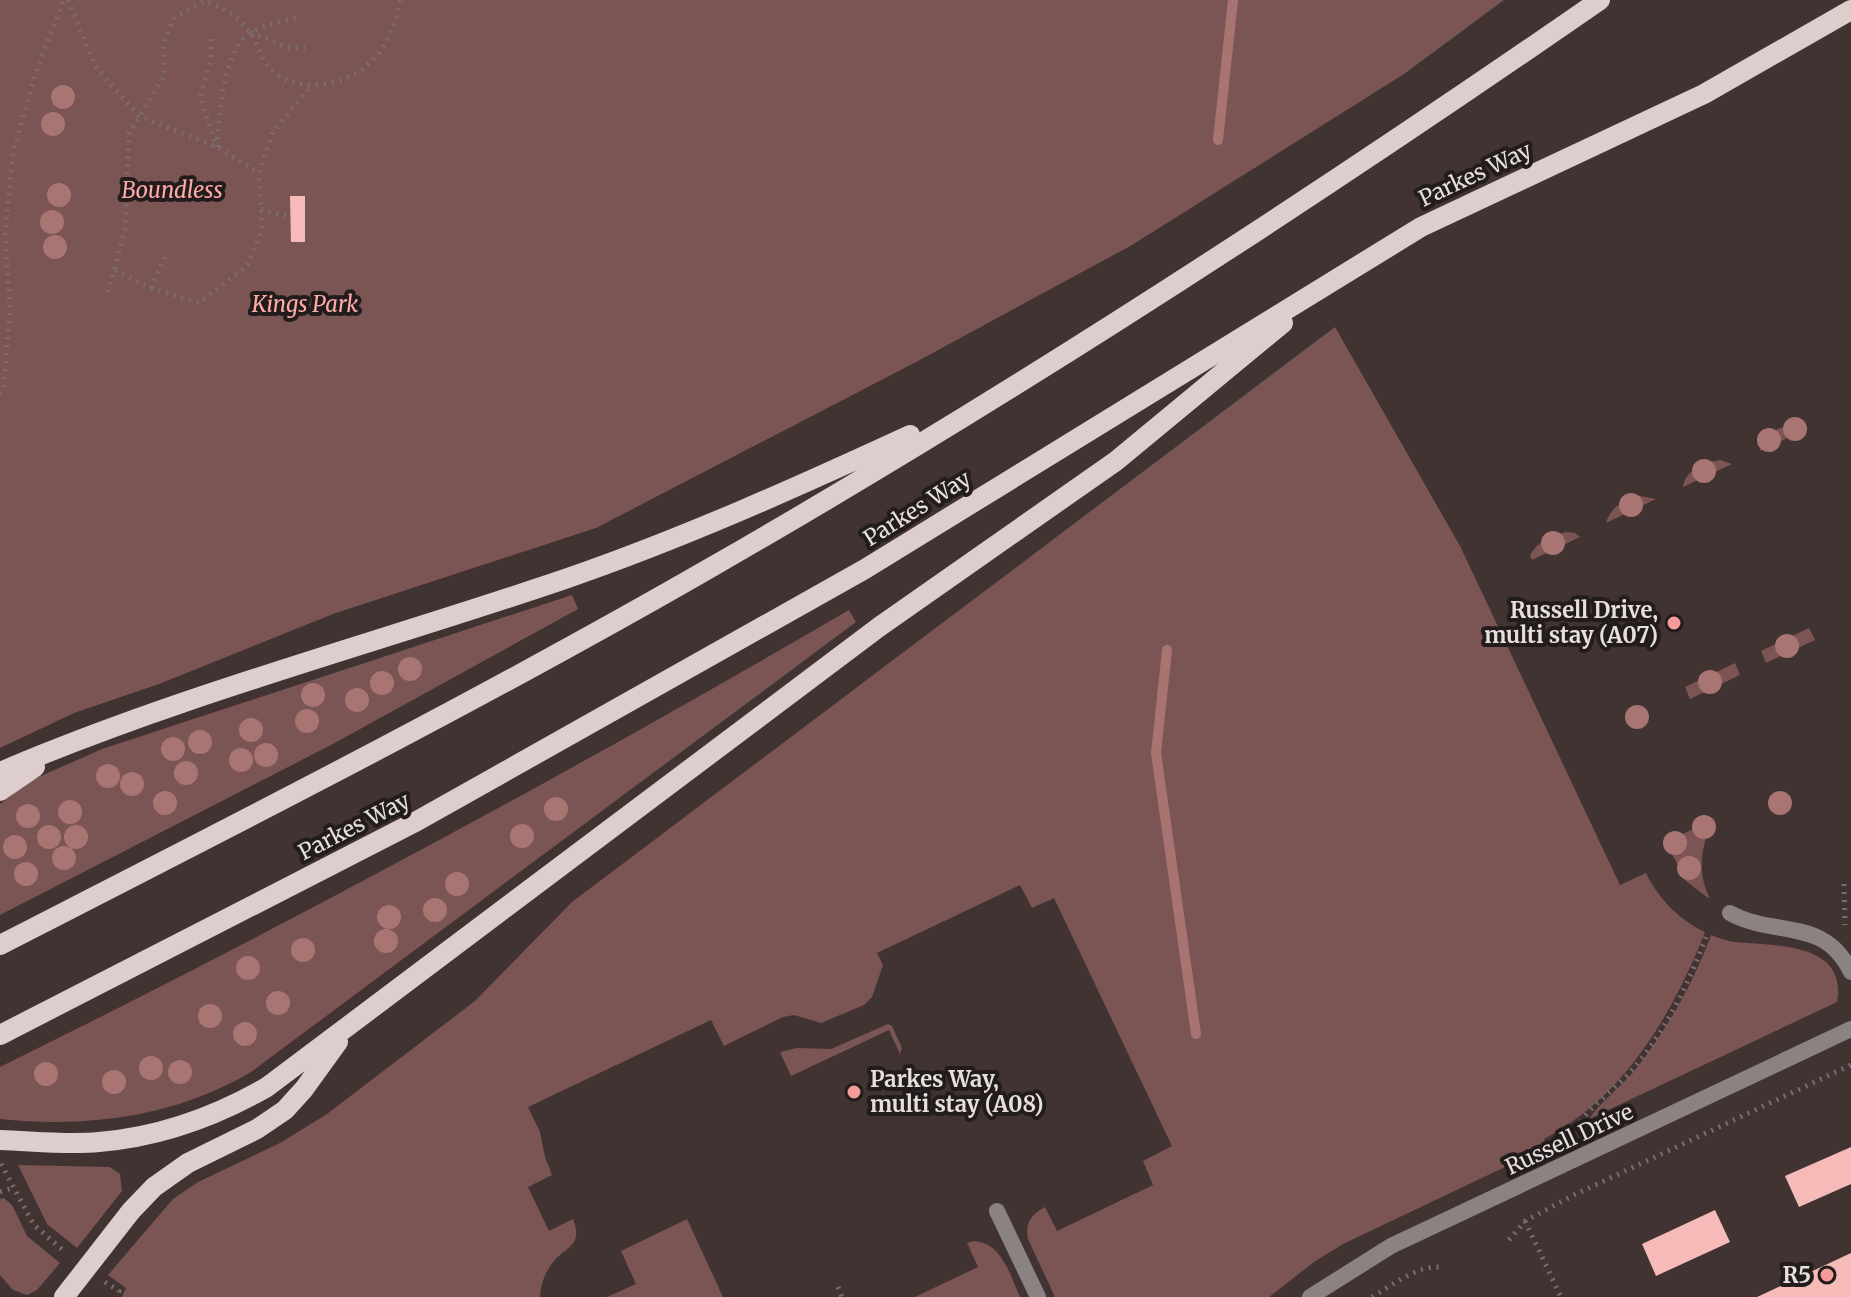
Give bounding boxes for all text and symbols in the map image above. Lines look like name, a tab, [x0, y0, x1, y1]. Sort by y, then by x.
street label: Parkes Way	[1414, 136, 1536, 212]
park label: Boundless	[121, 176, 223, 204]
park label: Kings Park	[251, 290, 358, 318]
street label: Parkes Way	[858, 464, 976, 552]
place label: Russell Drive, multi stay (A07)	[1484, 596, 1658, 649]
marker: Russell Drive, multi stay (A07)	[1665, 614, 1683, 632]
street label: Parkes Way	[294, 786, 415, 866]
place label: Parkes Way, multi stay (A08)	[870, 1065, 1044, 1118]
marker: Parkes Way, multi stay (A08)	[845, 1083, 863, 1101]
street label: Russell Drive	[1501, 1097, 1637, 1181]
place label: R5	[1782, 1261, 1811, 1289]
marker: R5	[1818, 1266, 1836, 1284]

